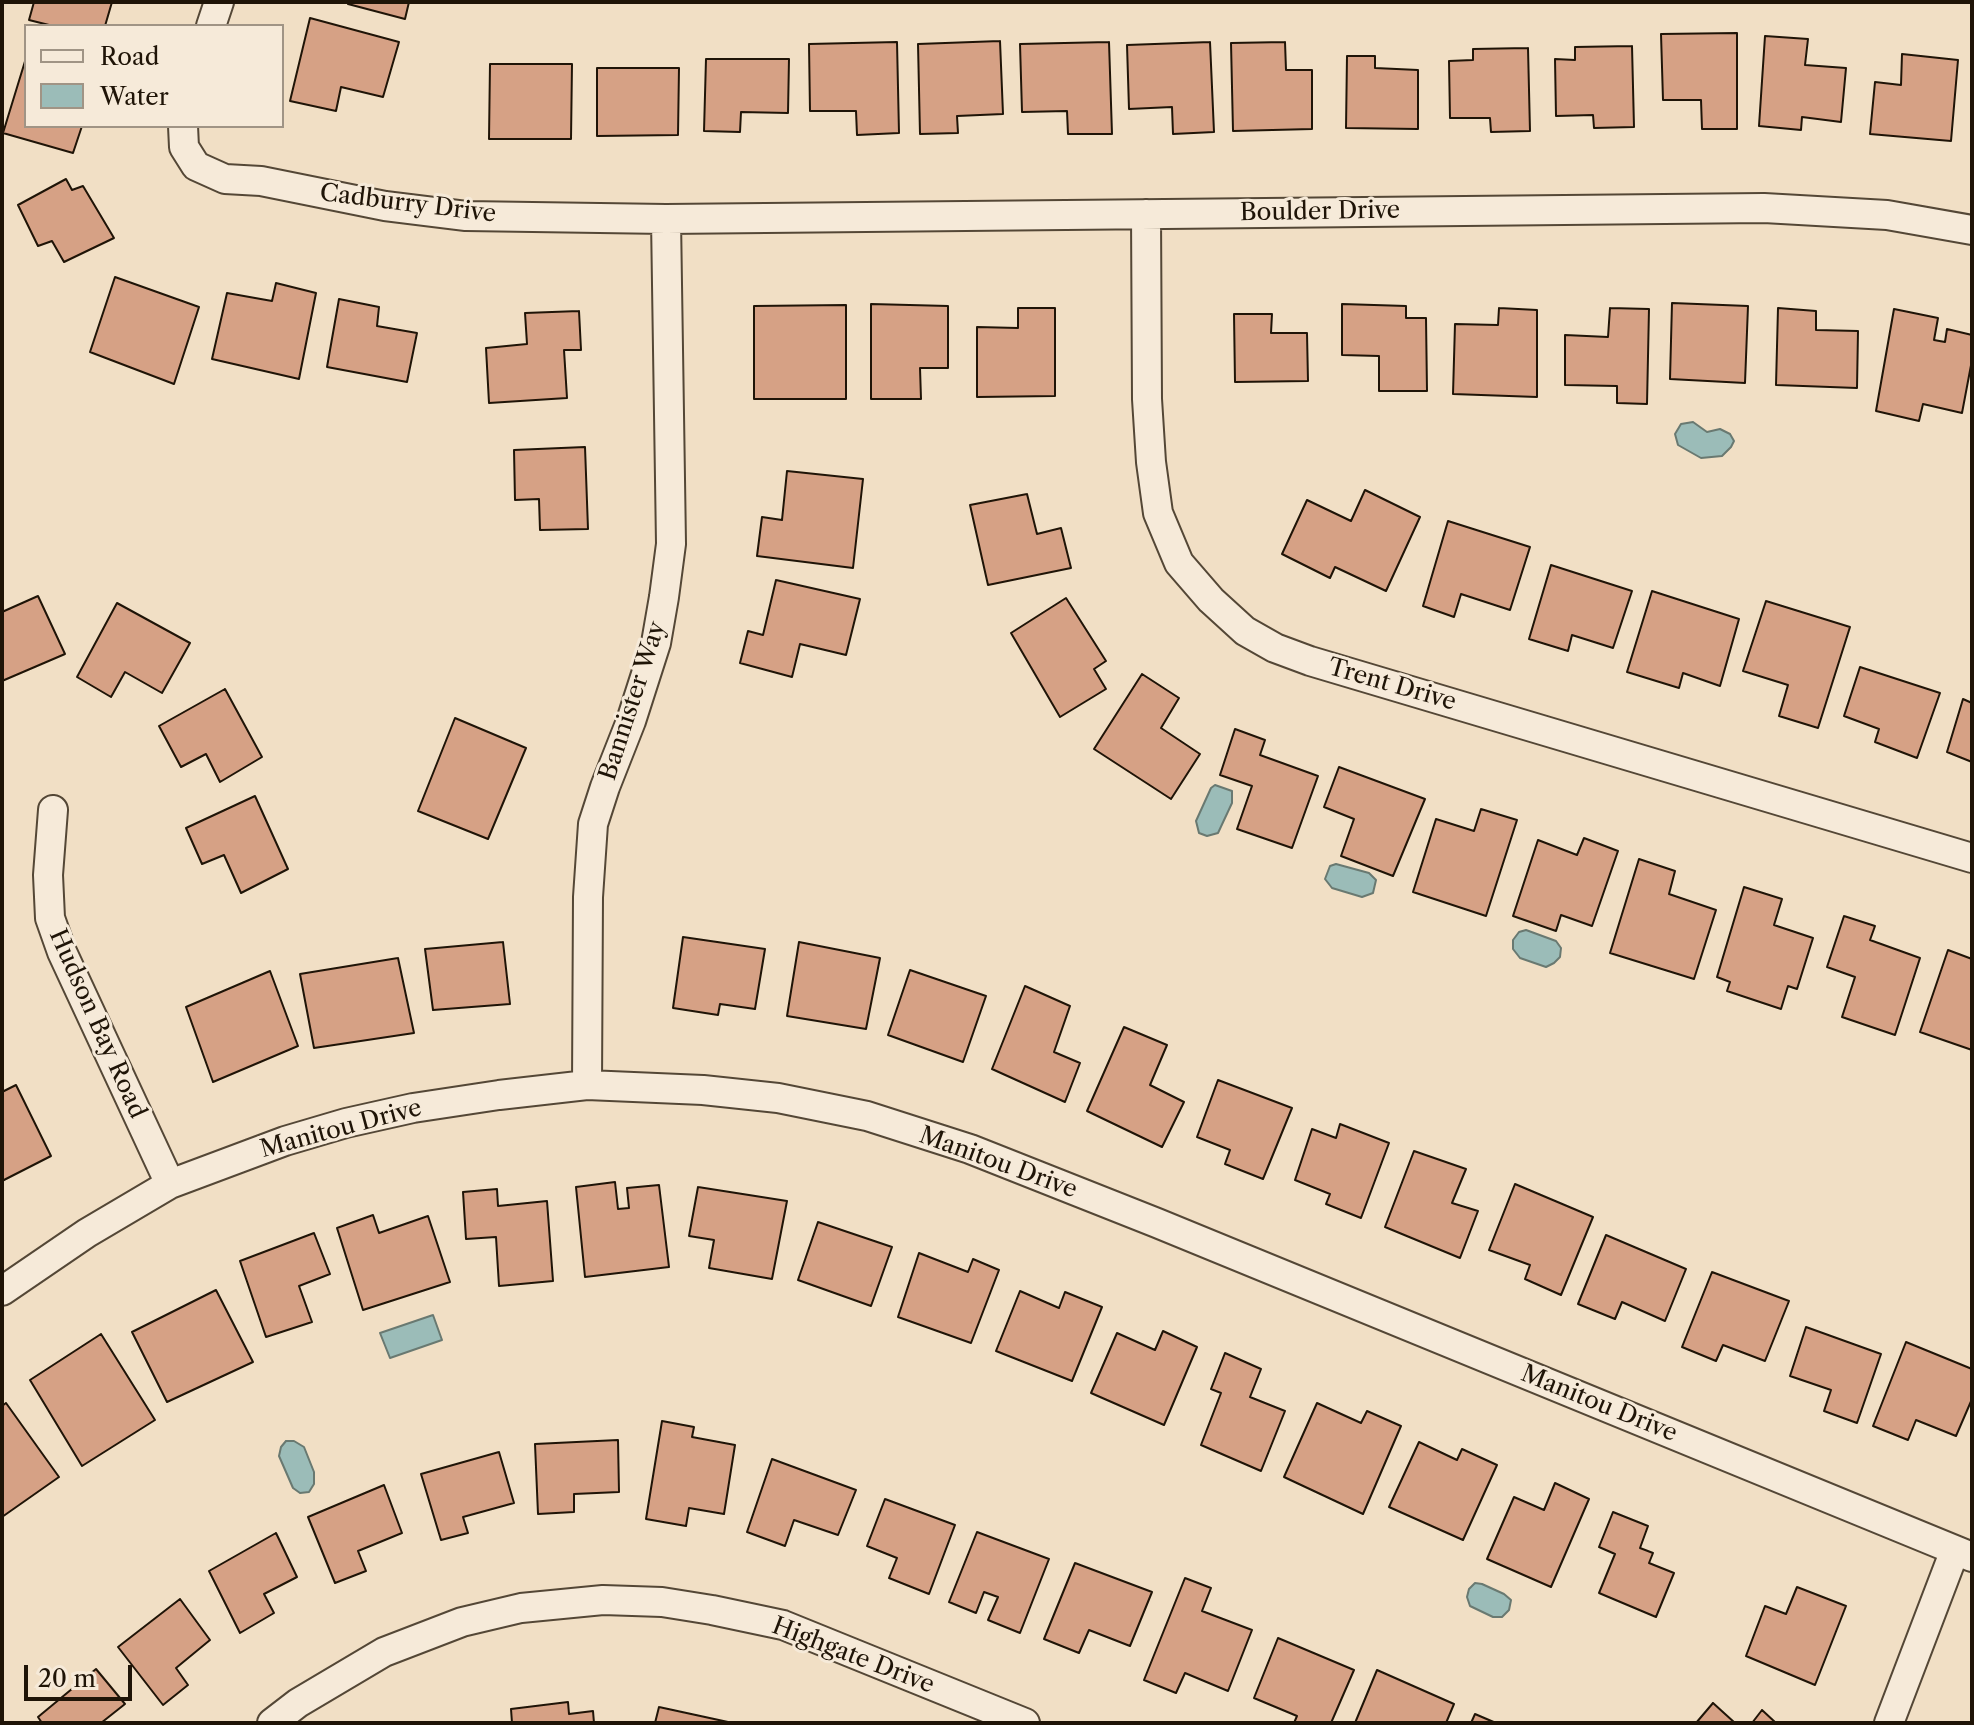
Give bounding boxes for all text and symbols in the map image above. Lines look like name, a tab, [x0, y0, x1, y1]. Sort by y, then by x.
legend	[24, 24, 284, 128]
text: Road	[100, 42, 159, 71]
text: Water	[100, 82, 169, 111]
street label: Cadburry Drive	[318, 179, 498, 229]
street label: Boulder Drive	[1240, 196, 1400, 228]
street label: Bannister Way	[594, 618, 672, 784]
street label: Trent Drive	[1325, 653, 1459, 717]
street label: Hudson Bay Road	[42, 925, 152, 1123]
street label: Manitou Drive	[257, 1094, 425, 1164]
street label: Manitou Drive	[915, 1121, 1081, 1205]
street label: Manitou Drive	[1517, 1360, 1681, 1448]
street label: Highgate Drive	[768, 1612, 938, 1700]
scale bar	[28, 1649, 136, 1699]
text: 20 m	[38, 1664, 96, 1693]

